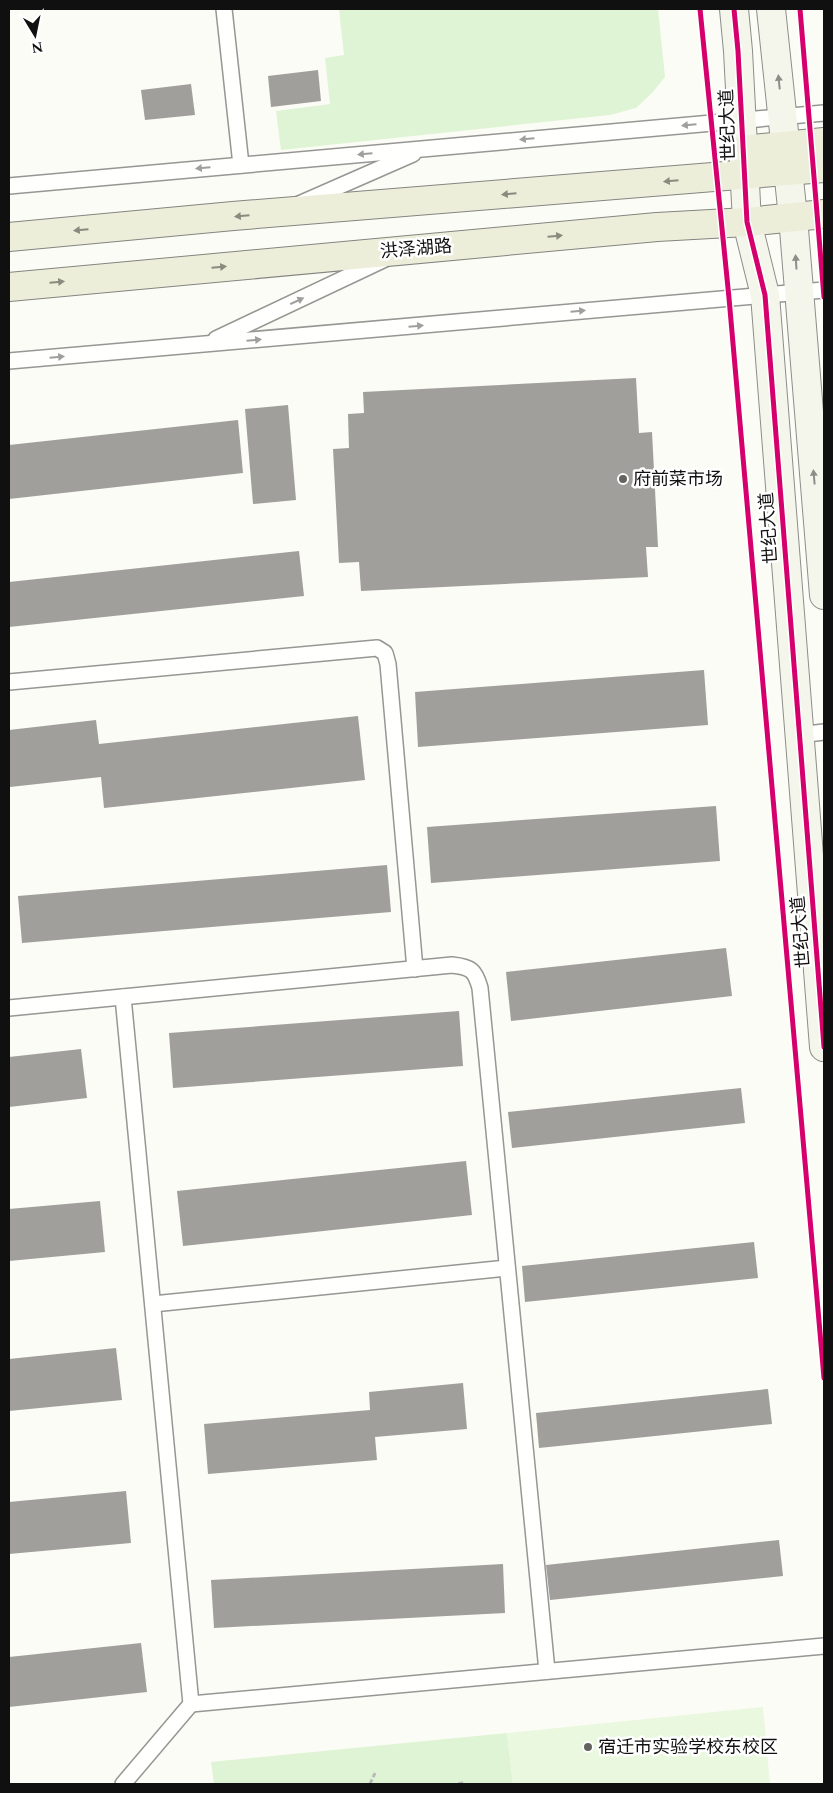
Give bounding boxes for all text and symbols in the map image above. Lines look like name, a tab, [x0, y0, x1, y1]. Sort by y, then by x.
north arrow	[10, 10, 60, 60]
text: N	[30, 36, 45, 59]
one-way arrow	[774, 74, 782, 90]
street label: 世纪大道	[713, 89, 743, 161]
one-way arrow	[680, 121, 696, 129]
one-way arrow	[518, 136, 534, 144]
one-way arrow	[357, 150, 373, 158]
one-way arrow	[195, 164, 211, 172]
one-way arrow	[663, 177, 679, 185]
one-way arrow	[501, 190, 517, 198]
one-way arrow	[234, 212, 250, 220]
one-way arrow	[72, 227, 88, 235]
street label: 洪泽湖路	[379, 232, 453, 266]
one-way arrow	[547, 232, 563, 240]
one-way arrow	[792, 254, 800, 270]
one-way arrow	[211, 263, 227, 271]
one-way arrow	[50, 278, 66, 286]
one-way arrow	[290, 296, 304, 304]
one-way arrow	[570, 307, 586, 315]
one-way arrow	[408, 321, 424, 329]
one-way arrow	[246, 335, 262, 343]
one-way arrow	[50, 353, 66, 361]
place label: 府前菜市场	[633, 466, 723, 493]
one-way arrow	[810, 468, 818, 484]
marker: 府前菜市场	[617, 473, 629, 485]
street label: 世纪大道	[753, 491, 785, 565]
street label: 世纪大道	[784, 895, 818, 969]
place label: 宿迁市实验学校东校区	[598, 1734, 778, 1761]
marker: 宿迁市实验学校东校区	[582, 1741, 594, 1753]

